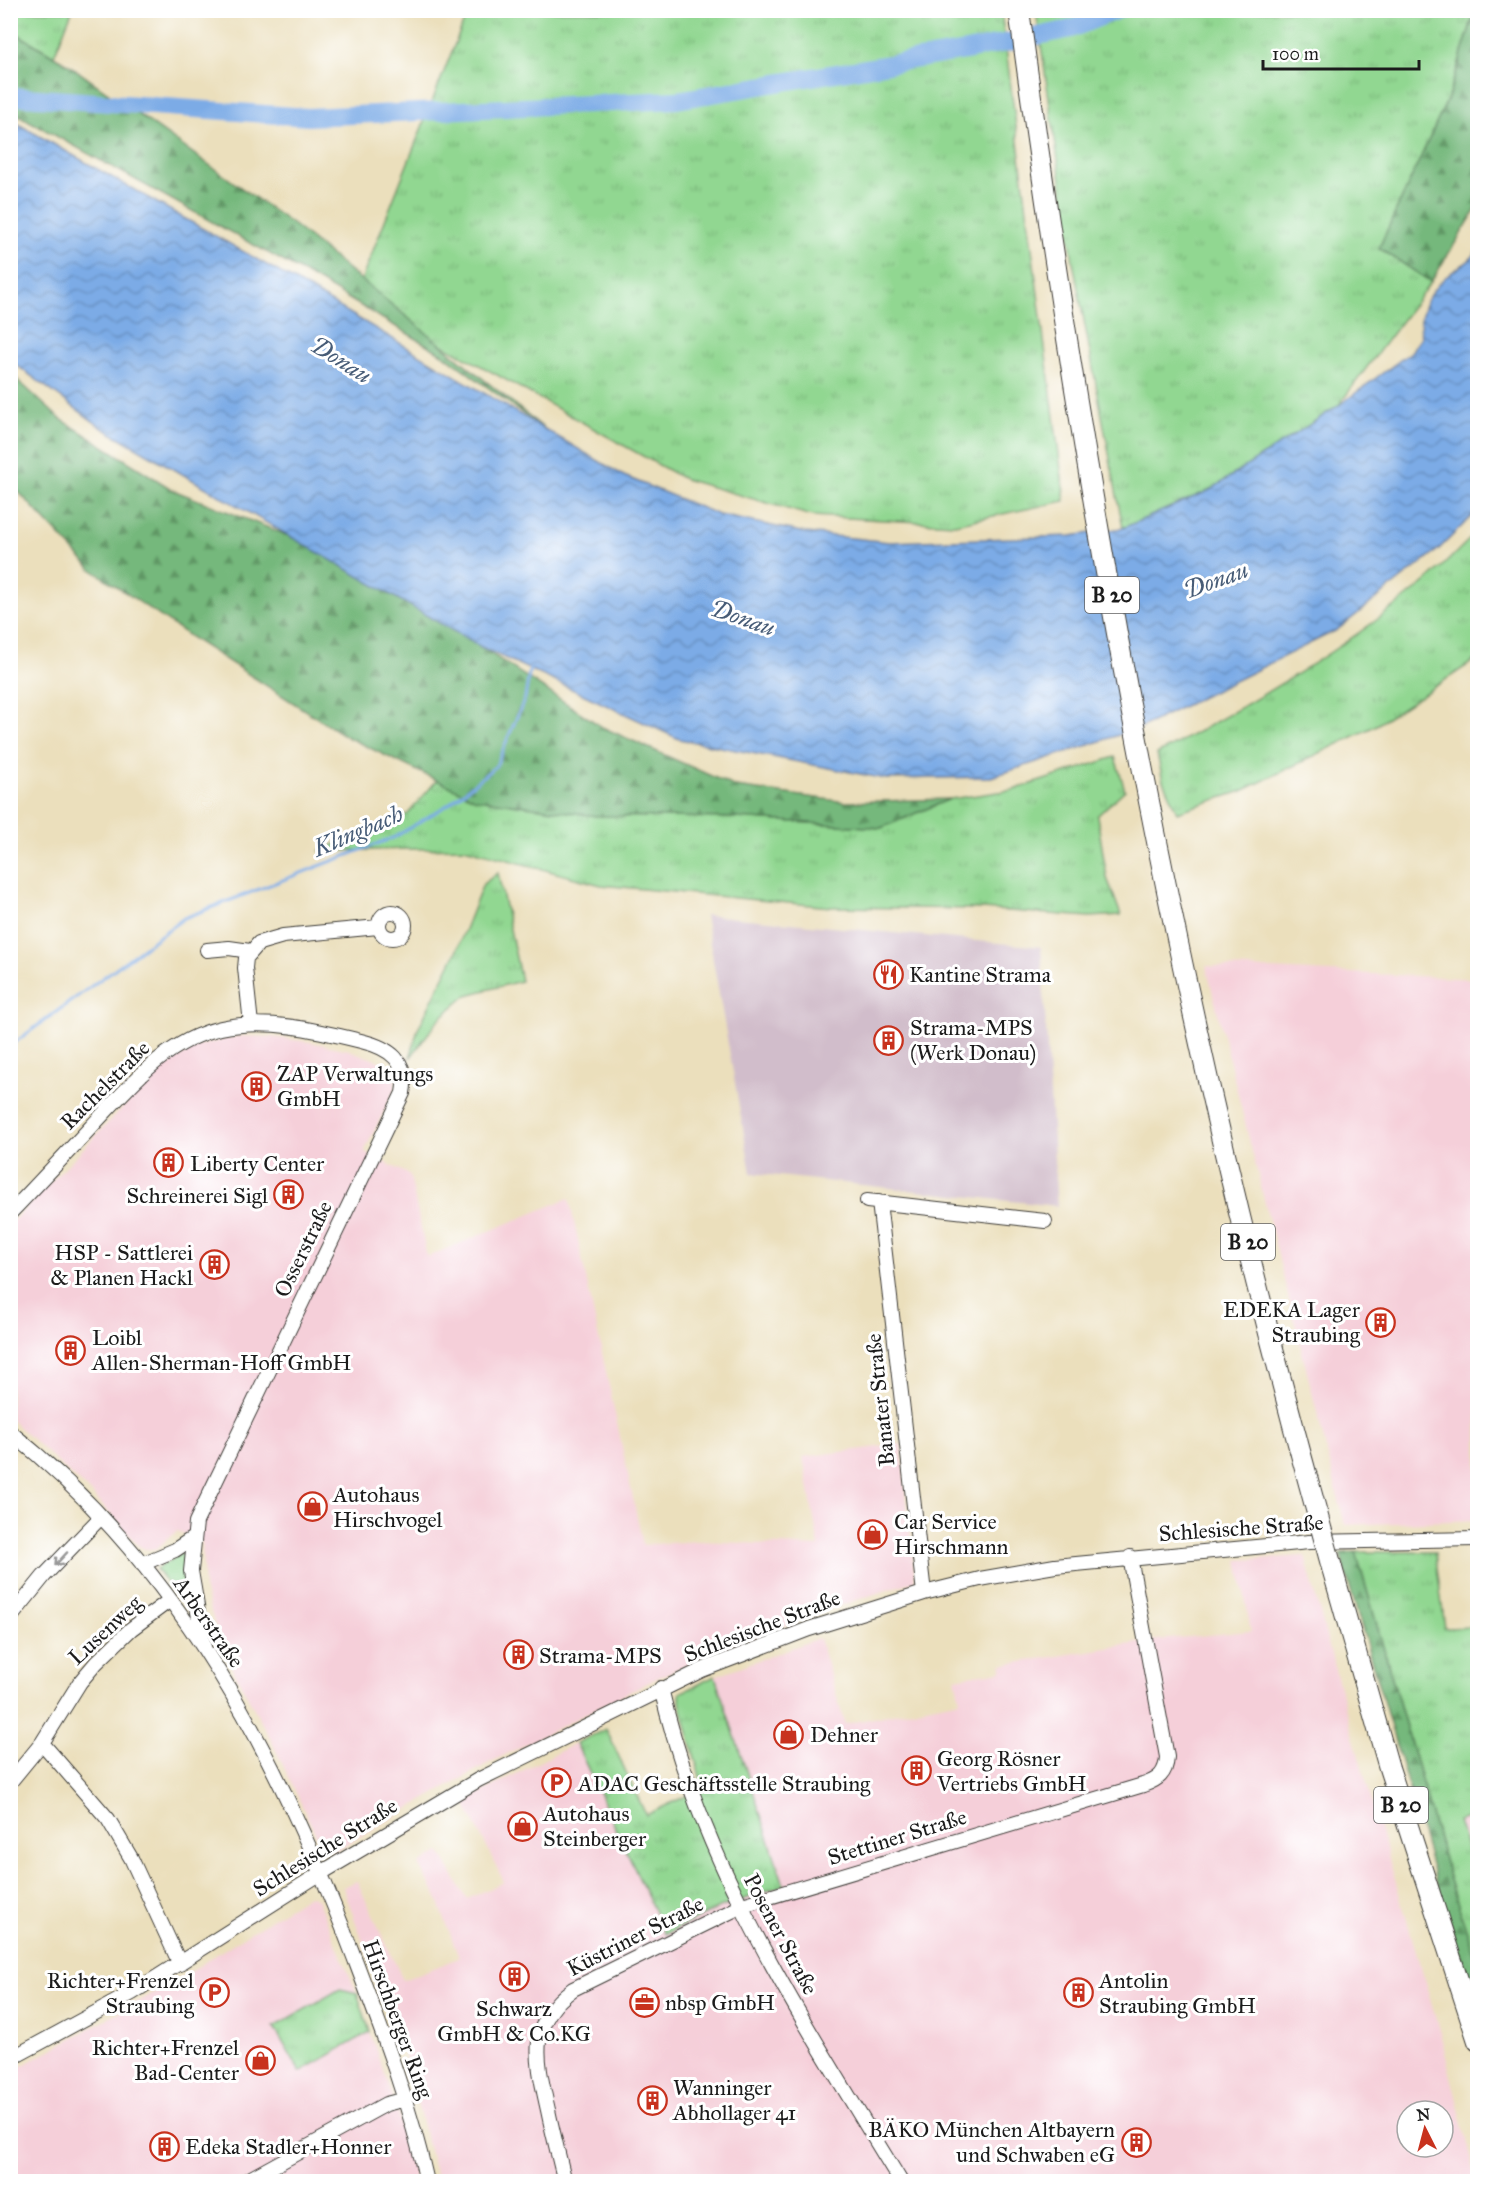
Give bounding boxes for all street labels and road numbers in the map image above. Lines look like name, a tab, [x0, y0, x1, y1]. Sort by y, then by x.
road number: B 20	[1085, 577, 1139, 613]
street label: Rachelstraße	[55, 1035, 155, 1135]
street label: Osserstraße	[268, 1196, 338, 1302]
road number: B 20	[1221, 1224, 1275, 1260]
street label: Banater Straße	[860, 1332, 900, 1468]
street label: Schlesische Straße	[1158, 1509, 1324, 1547]
street label: Arberstraße	[167, 1570, 250, 1673]
street label: Schlesische Straße	[680, 1584, 844, 1668]
street label: Lusenweg	[63, 1589, 148, 1671]
road number: B 20	[1374, 1787, 1428, 1823]
street label: Schlesische Straße	[248, 1792, 402, 1902]
street label: Stettiner Straße	[824, 1803, 970, 1871]
street label: Posener Straße	[738, 1869, 824, 1999]
street label: Küstriner Straße	[562, 1890, 708, 1982]
street label: Hirschberger Ring	[357, 1936, 439, 2103]

